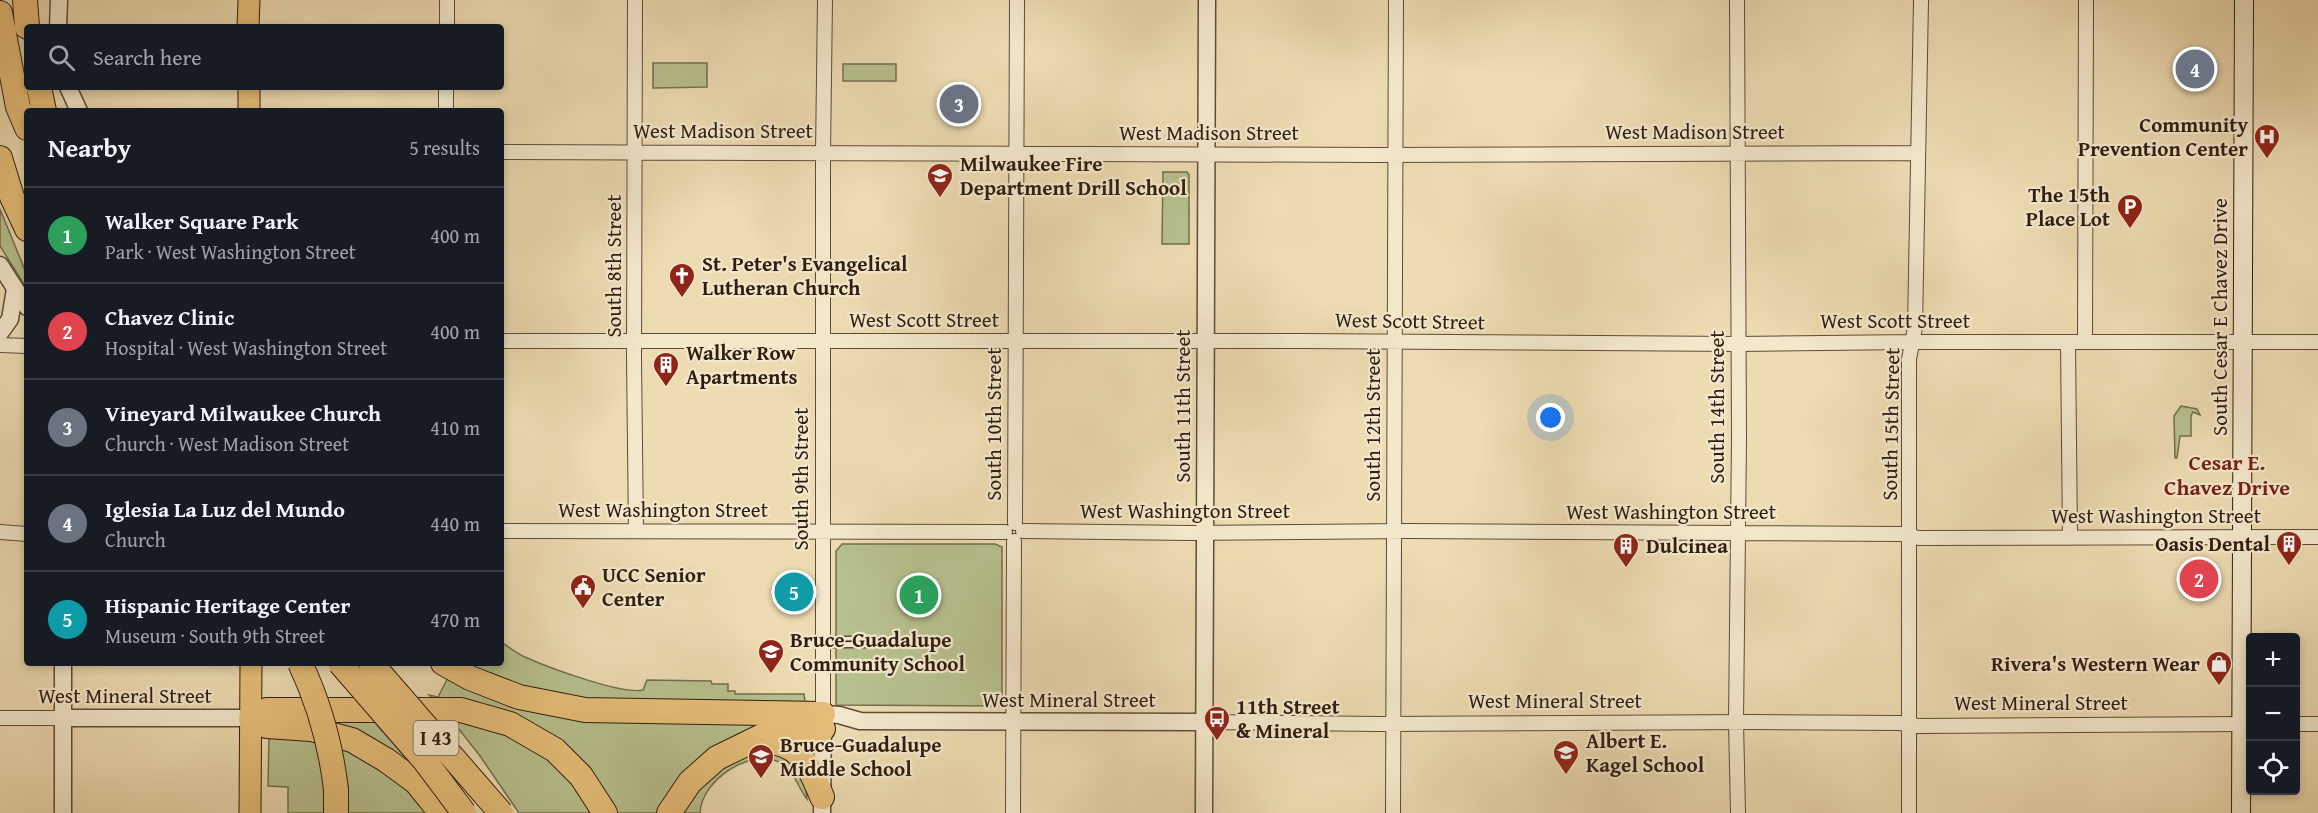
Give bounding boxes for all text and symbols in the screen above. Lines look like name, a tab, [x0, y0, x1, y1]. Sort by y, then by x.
search box	[24, 24, 504, 90]
icon: search	[45, 41, 78, 74]
text: Search here	[93, 41, 202, 73]
pin: 4	[2176, 46, 2214, 92]
pin: 3	[940, 82, 978, 126]
place label: Community Prevention Center	[2078, 109, 2248, 164]
street label: West Madison Street	[633, 115, 814, 146]
street label: West Madison Street	[1605, 116, 1786, 147]
street label: West Madison Street	[1119, 117, 1300, 148]
hospital icon: Community Prevention Center	[2252, 122, 2282, 160]
text: Nearby	[48, 128, 131, 167]
text: 5 results	[409, 133, 480, 162]
place label: Milwaukee Fire Department Drill School	[960, 148, 1187, 203]
school or university icon: Milwaukee Fire Department Drill School	[925, 161, 955, 199]
place label: The 15th Place Lot	[2026, 179, 2111, 234]
parking icon: The 15th Place Lot	[2115, 192, 2145, 230]
street label: South 8th Street	[598, 194, 629, 338]
street label: South Cesar E Chavez Drive	[2204, 198, 2235, 436]
text: Walker Square Park	[105, 205, 299, 237]
text: 1	[62, 221, 73, 250]
text: 400 m	[430, 221, 480, 250]
text: Park · West Washington Street	[105, 237, 356, 266]
place label: St. Peter's Evangelical Lutheran Church	[702, 248, 908, 303]
church icon: St. Peter's Evangelical Lutheran Church	[667, 261, 697, 299]
text: Chavez Clinic	[105, 301, 234, 333]
street label: West Scott Street	[849, 304, 1000, 335]
street label: West Scott Street	[1335, 304, 1486, 337]
street label: West Scott Street	[1820, 305, 1971, 336]
text: 2	[62, 317, 73, 346]
text: 400 m	[430, 317, 480, 346]
street label: South 11th Street	[1167, 329, 1198, 483]
street label: South 14th Street	[1701, 330, 1732, 484]
text: Hospital · West Washington Street	[105, 333, 387, 362]
place label: Walker Row Apartments	[686, 337, 797, 392]
street label: South 15th Street	[1874, 346, 1907, 501]
street label: South 10th Street	[978, 347, 1009, 501]
street label: South 12th Street	[1357, 348, 1388, 502]
building icon: Walker Row Apartments	[651, 350, 681, 388]
text: Vineyard Milwaukee Church	[105, 397, 381, 429]
your location	[1536, 403, 1565, 432]
street label: South 9th Street	[785, 407, 816, 551]
text: 3	[62, 413, 73, 442]
text: 410 m	[430, 413, 480, 442]
text: Church · West Madison Street	[105, 429, 349, 458]
district label: Cesar E. Chavez Drive	[2164, 446, 2290, 503]
text: Iglesia La Luz del Mundo	[105, 493, 345, 525]
street label: West Washington Street	[558, 494, 769, 525]
street label: West Washington Street	[1080, 495, 1291, 526]
street label: West Washington Street	[1566, 496, 1777, 527]
street label: West Washington Street	[2051, 500, 2262, 531]
text: 4	[62, 509, 73, 538]
text: 440 m	[430, 509, 480, 538]
text: Church	[105, 525, 166, 554]
place label: Oasis Dental	[2155, 528, 2270, 559]
building icon: Oasis Dental	[2274, 529, 2304, 567]
place label: Dulcinea	[1646, 530, 1728, 561]
building icon: Dulcinea	[1611, 531, 1641, 569]
pin: 2	[2180, 556, 2218, 602]
place label: UCC Senior Center	[602, 559, 706, 614]
pin: 5	[774, 570, 814, 614]
public building icon: UCC Senior Center	[568, 572, 598, 610]
pin: 1	[900, 572, 938, 618]
text: Hispanic Heritage Center	[105, 589, 350, 621]
text: 5	[62, 605, 73, 634]
text: 470 m	[430, 605, 480, 634]
text: Museum · South 9th Street	[105, 621, 325, 650]
place label: Bruce-Guadalupe Community School	[790, 624, 966, 679]
map controls	[2246, 633, 2300, 795]
button: +	[2246, 633, 2300, 687]
school or university icon: Bruce-Guadalupe Community School	[756, 637, 786, 675]
place label: Rivera's Western Wear	[1991, 648, 2200, 679]
shop icon: Rivera's Western Wear	[2204, 649, 2234, 687]
street label: West Mineral Street	[38, 680, 213, 711]
street label: West Mineral Street	[982, 684, 1157, 715]
street label: West Mineral Street	[1468, 685, 1643, 716]
street label: West Mineral Street	[1954, 687, 2129, 718]
button: −	[2246, 687, 2300, 741]
place label: 11th Street & Mineral	[1236, 691, 1340, 746]
bus stop icon: 11th Street & Mineral	[1202, 704, 1232, 742]
road number: I 43	[414, 721, 458, 755]
place label: Albert E. Kagel School	[1586, 725, 1705, 780]
place label: Bruce-Guadalupe Middle School	[780, 729, 941, 784]
school or university icon: Albert E. Kagel School	[1551, 738, 1581, 776]
button: locate	[2246, 741, 2300, 795]
school or university icon: Bruce-Guadalupe Middle School	[746, 742, 776, 780]

